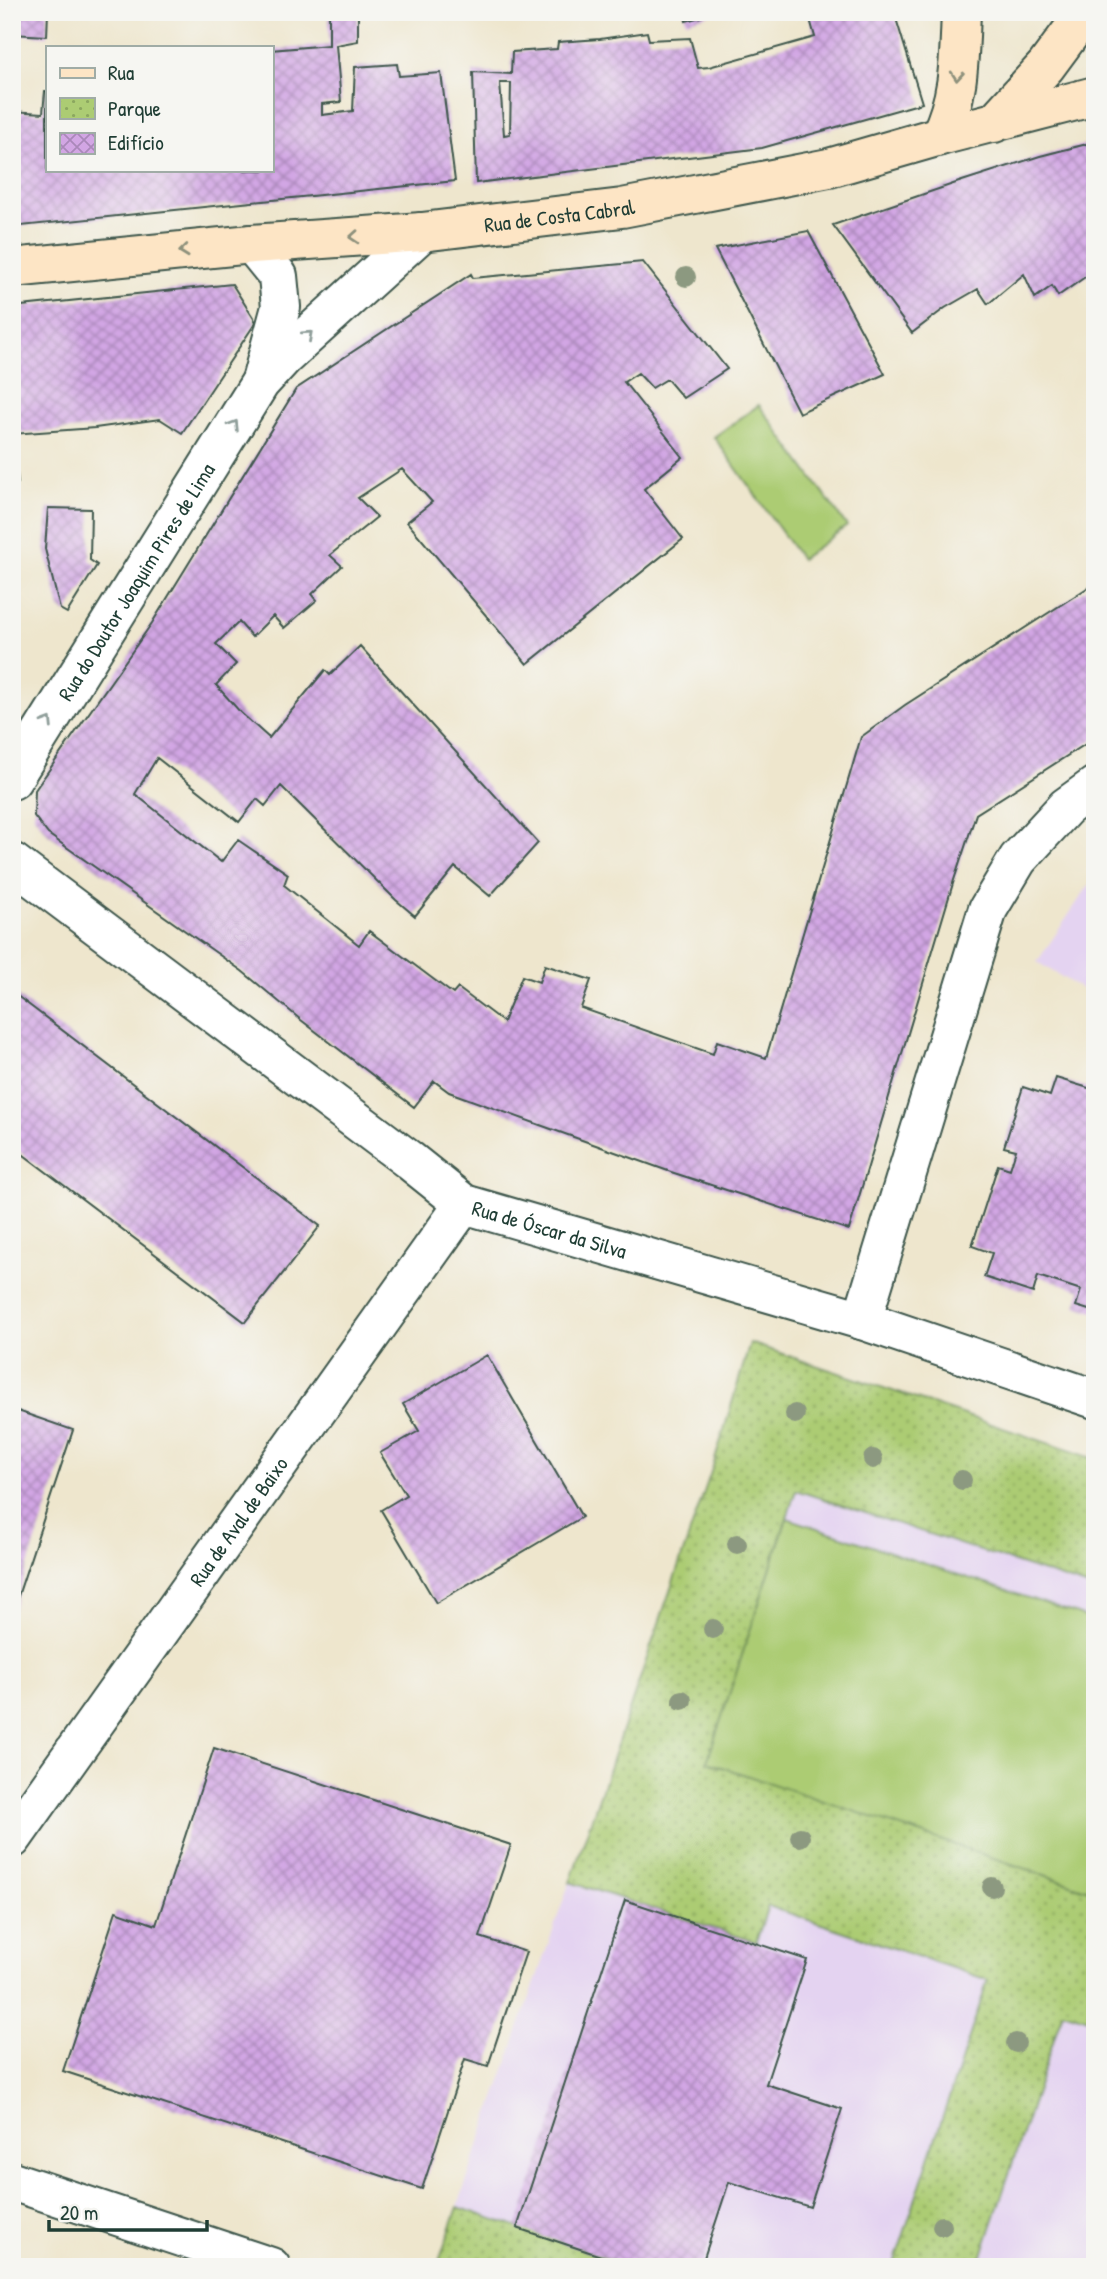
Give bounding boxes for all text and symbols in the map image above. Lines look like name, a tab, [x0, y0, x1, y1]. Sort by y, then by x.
legend	[46, 46, 273, 172]
text: Rua	[108, 58, 134, 87]
one-way arrow	[950, 70, 965, 81]
text: Parque	[108, 94, 161, 123]
text: Edifício	[108, 128, 164, 157]
street label: Rua de Costa Cabral	[483, 191, 637, 239]
one-way arrow	[348, 229, 359, 244]
one-way arrow	[179, 243, 190, 258]
one-way arrow	[300, 331, 313, 343]
one-way arrow	[226, 420, 239, 433]
street label: Rua do Doutor Joaquim Pires de Lima	[51, 457, 221, 706]
one-way arrow	[40, 716, 53, 729]
street label: Rua de Óscar da Silva	[469, 1193, 630, 1265]
street label: Rua de Aval de Baixo	[182, 1451, 294, 1592]
scale bar	[49, 2188, 206, 2232]
text: 20 m	[60, 2198, 98, 2227]

